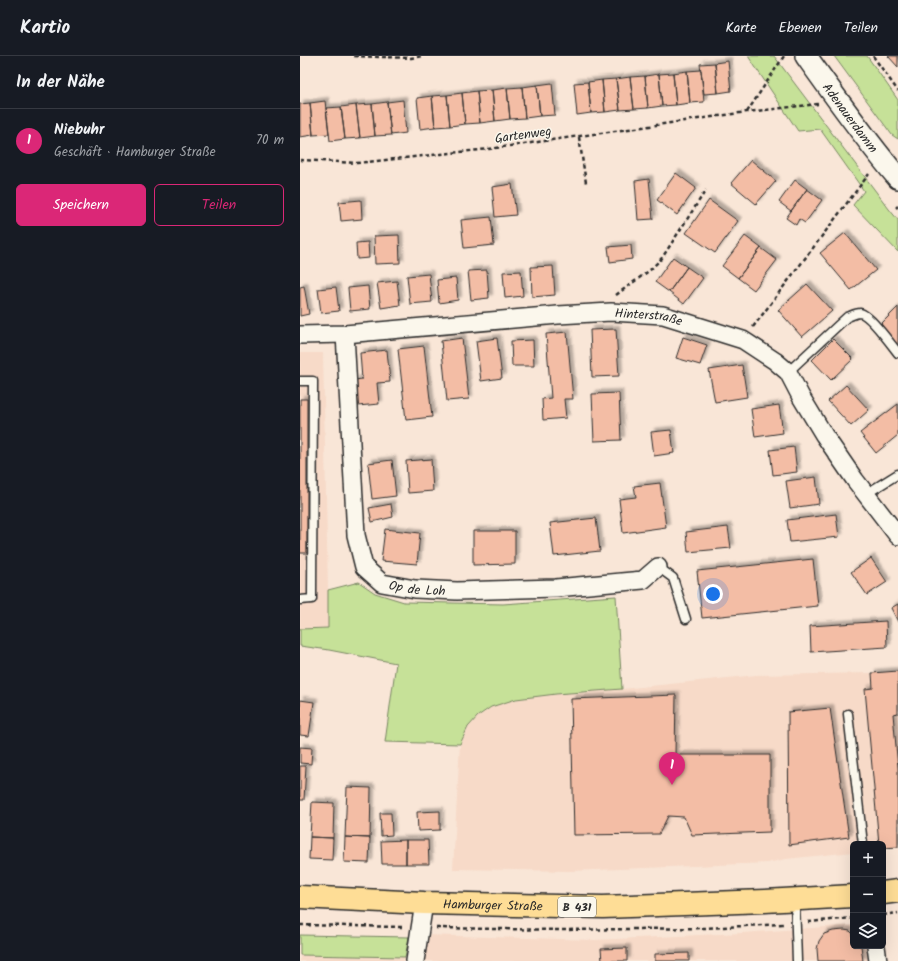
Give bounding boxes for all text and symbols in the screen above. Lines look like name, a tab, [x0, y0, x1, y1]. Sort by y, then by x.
text: Kartio	[20, 13, 70, 43]
text: Karte	[725, 17, 757, 39]
text: Ebenen	[779, 17, 822, 39]
text: Teilen	[844, 17, 878, 39]
text: In der Nähe	[16, 69, 105, 96]
street label: Adenauerdamm	[816, 79, 883, 158]
text: Niebuhr	[54, 118, 104, 142]
street label: Gartenweg	[494, 121, 553, 150]
text: 1	[27, 130, 31, 151]
text: 70 m	[256, 130, 284, 151]
text: Geschäft · Hamburger Straße	[54, 142, 216, 163]
button: Speichern	[16, 184, 146, 226]
button: Teilen	[154, 184, 284, 226]
street label: Hinterstraße	[614, 303, 685, 333]
street label: Op de Loh	[387, 575, 446, 602]
your location	[703, 584, 723, 604]
pin: 1	[659, 752, 685, 785]
map controls	[850, 841, 886, 949]
button: +	[850, 841, 886, 877]
button: −	[850, 877, 886, 913]
street label: Hamburger Straße	[443, 894, 543, 918]
road number: B 431	[558, 897, 596, 917]
button: layers	[850, 913, 886, 949]

